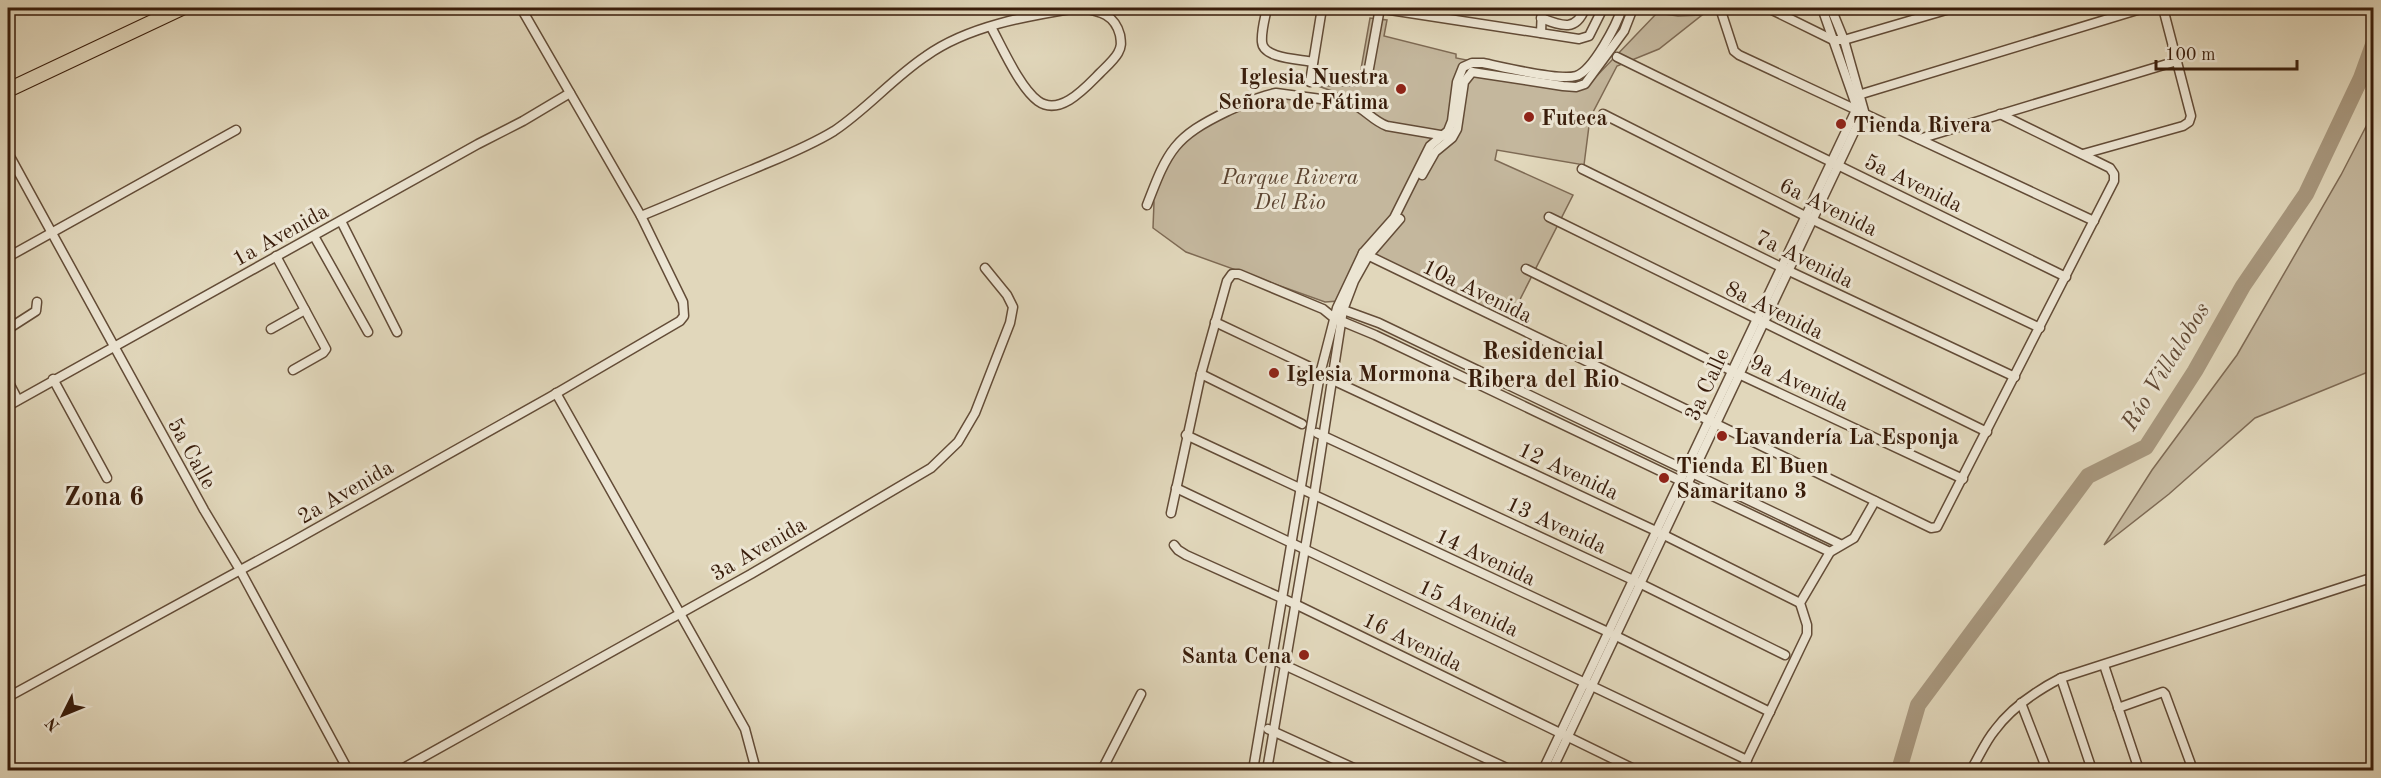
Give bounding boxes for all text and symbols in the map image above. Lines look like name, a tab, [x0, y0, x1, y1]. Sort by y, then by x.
scale bar	[2156, 33, 2297, 71]
text: 100 m	[2165, 46, 2216, 64]
place label: Iglesia Nuestra Señora de Fátima	[1218, 67, 1389, 114]
marker: Iglesia Nuestra Señora de Fátima	[1394, 82, 1408, 96]
place label: Futeca	[1541, 108, 1608, 130]
marker: Futeca	[1522, 110, 1536, 124]
place label: Tienda Rivera	[1853, 115, 1991, 137]
marker: Tienda Rivera	[1834, 117, 1848, 131]
street label: 5a Avenida	[1861, 151, 1966, 217]
park label: Parque Rivera Del Rio	[1221, 167, 1359, 214]
street label: 6a Avenida	[1776, 175, 1881, 241]
street label: 1a Avenida	[229, 200, 333, 271]
street label: 7a Avenida	[1752, 227, 1857, 293]
street label: 10a Avenida	[1419, 256, 1535, 328]
street label: 8a Avenida	[1722, 278, 1827, 344]
water label: Río Villalobos	[2117, 299, 2216, 436]
district label: Residencial Ribera del Rio	[1466, 341, 1620, 393]
street label: 3a Calle	[1681, 345, 1734, 425]
street label: 9a Avenida	[1746, 351, 1852, 416]
place label: Iglesia Mormona	[1286, 364, 1451, 386]
marker: Iglesia Mormona	[1267, 366, 1281, 380]
street label: 5a Calle	[163, 415, 220, 493]
place label: Lavandería La Esponja	[1734, 427, 1959, 449]
marker: Lavandería La Esponja	[1715, 429, 1729, 443]
street label: 12 Avenida	[1515, 439, 1622, 505]
place label: Tienda El Buen Samaritano 3	[1676, 456, 1829, 503]
street label: 2a Avenida	[295, 457, 398, 529]
marker: Tienda El Buen Samaritano 3	[1657, 471, 1671, 485]
district label: Zona 6	[64, 485, 144, 511]
street label: 13 Avenida	[1503, 493, 1610, 559]
street label: 3a Avenida	[708, 514, 811, 586]
street label: 14 Avenida	[1432, 525, 1539, 591]
street label: 15 Avenida	[1415, 576, 1522, 642]
street label: 16 Avenida	[1359, 609, 1466, 676]
place label: Santa Cena	[1181, 646, 1292, 668]
marker: Santa Cena	[1297, 648, 1311, 662]
north arrow	[33, 685, 93, 745]
text: N	[43, 713, 64, 734]

